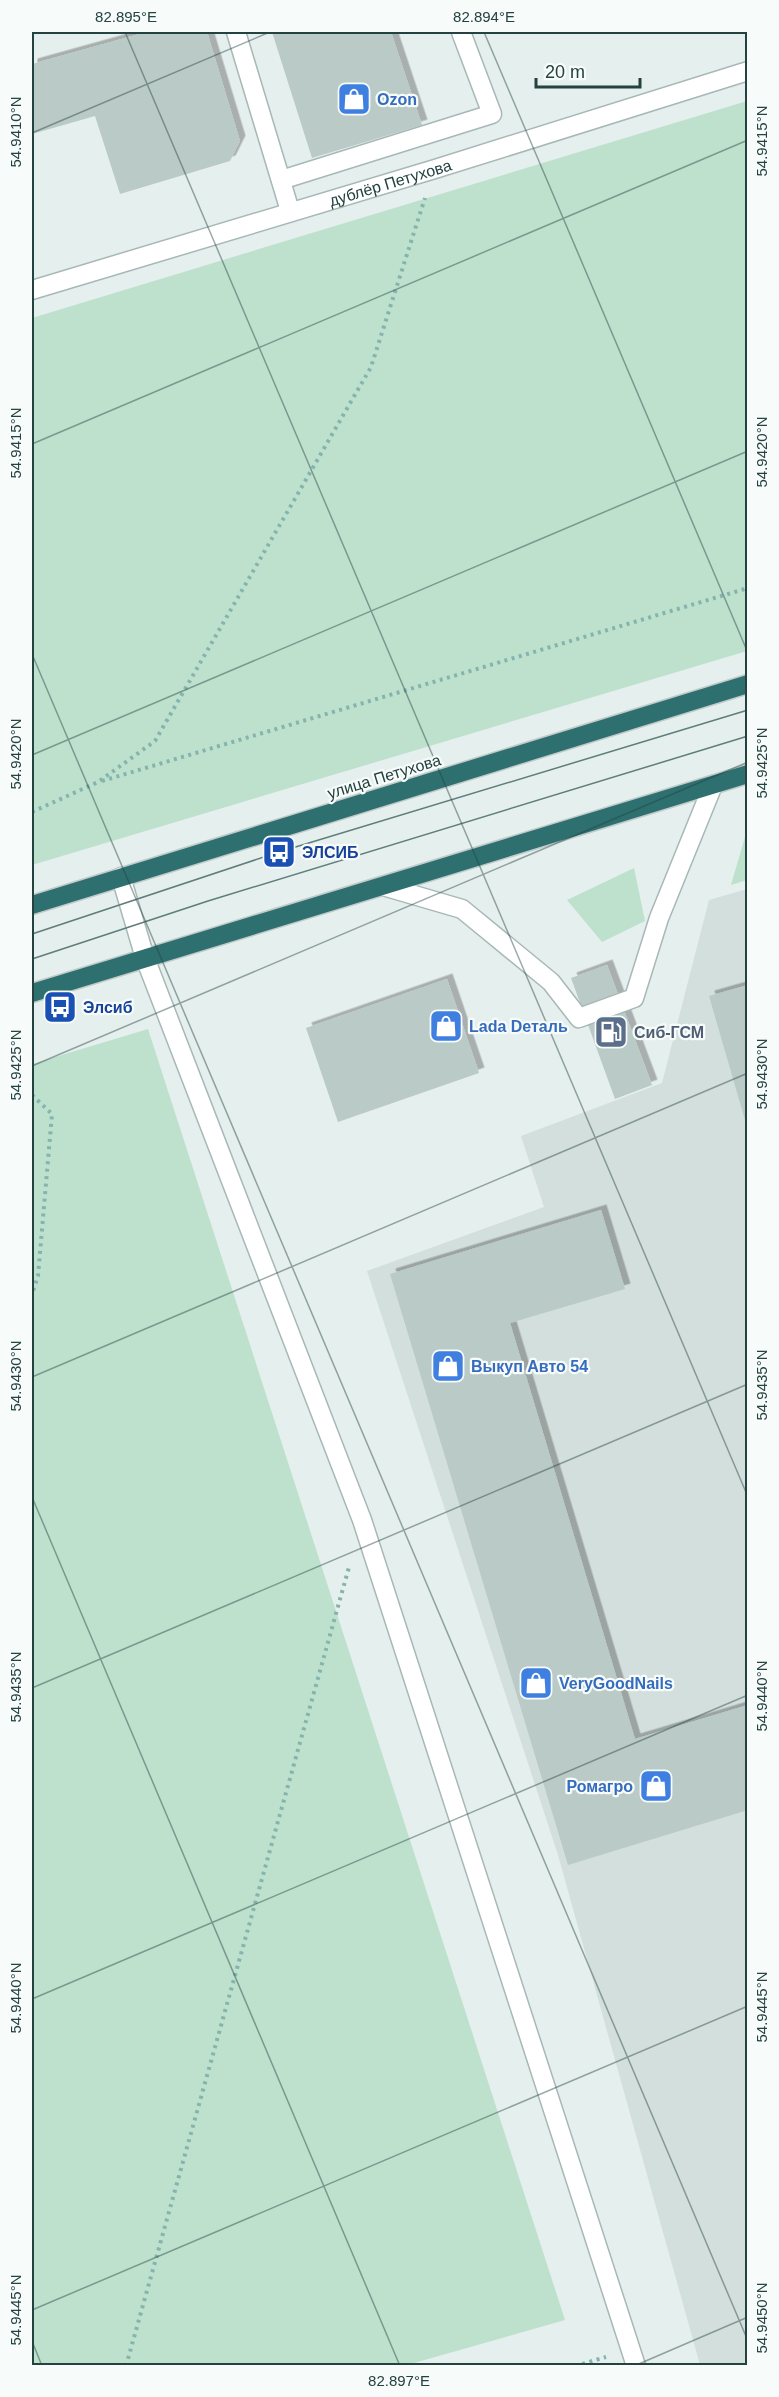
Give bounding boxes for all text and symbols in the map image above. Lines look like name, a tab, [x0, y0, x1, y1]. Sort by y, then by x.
text: 82.895°E	[95, 8, 157, 25]
text: 82.894°E	[453, 8, 515, 25]
scale bar	[536, 51, 640, 89]
text: 20 m	[545, 62, 585, 82]
shop icon: Ozon	[336, 81, 372, 117]
place label: Ozon	[377, 91, 417, 108]
text: 54.9410°N	[7, 96, 24, 168]
text: 54.9415°N	[753, 105, 770, 177]
street label: дублёр Петухова	[327, 156, 454, 209]
text: 54.9415°N	[7, 407, 24, 479]
text: 54.9420°N	[753, 416, 770, 488]
text: 54.9420°N	[7, 718, 24, 790]
text: 54.9425°N	[753, 727, 770, 799]
street label: улица Петухова	[325, 751, 443, 802]
bus stop icon: ЭЛСИБ	[261, 834, 297, 870]
place label: ЭЛСИБ	[302, 844, 359, 861]
bus stop icon: Элсиб	[42, 989, 78, 1025]
place label: Элсиб	[83, 999, 133, 1016]
shop icon: Lada Dеталь	[428, 1008, 464, 1044]
fuel station icon: Сиб-ГСМ	[593, 1014, 629, 1050]
place label: Lada Dеталь	[469, 1018, 568, 1035]
place label: Сиб-ГСМ	[634, 1024, 704, 1041]
text: 54.9425°N	[7, 1029, 24, 1101]
text: 54.9430°N	[753, 1038, 770, 1110]
text: 54.9430°N	[7, 1340, 24, 1412]
shop icon: Выкуп Авто 54	[430, 1348, 466, 1384]
text: 54.9435°N	[753, 1349, 770, 1421]
place label: Выкуп Авто 54	[471, 1358, 588, 1375]
text: 54.9435°N	[7, 1651, 24, 1723]
text: 54.9440°N	[753, 1660, 770, 1732]
shop icon: VeryGoodNails	[518, 1665, 554, 1701]
place label: VeryGoodNails	[559, 1675, 673, 1692]
shop icon: Ромагро	[638, 1768, 674, 1804]
place label: Ромагро	[566, 1778, 633, 1795]
text: 54.9440°N	[7, 1962, 24, 2034]
text: 54.9445°N	[753, 1971, 770, 2043]
text: 54.9445°N	[7, 2274, 24, 2346]
text: 54.9450°N	[753, 2282, 770, 2354]
text: 82.897°E	[368, 2372, 430, 2389]

